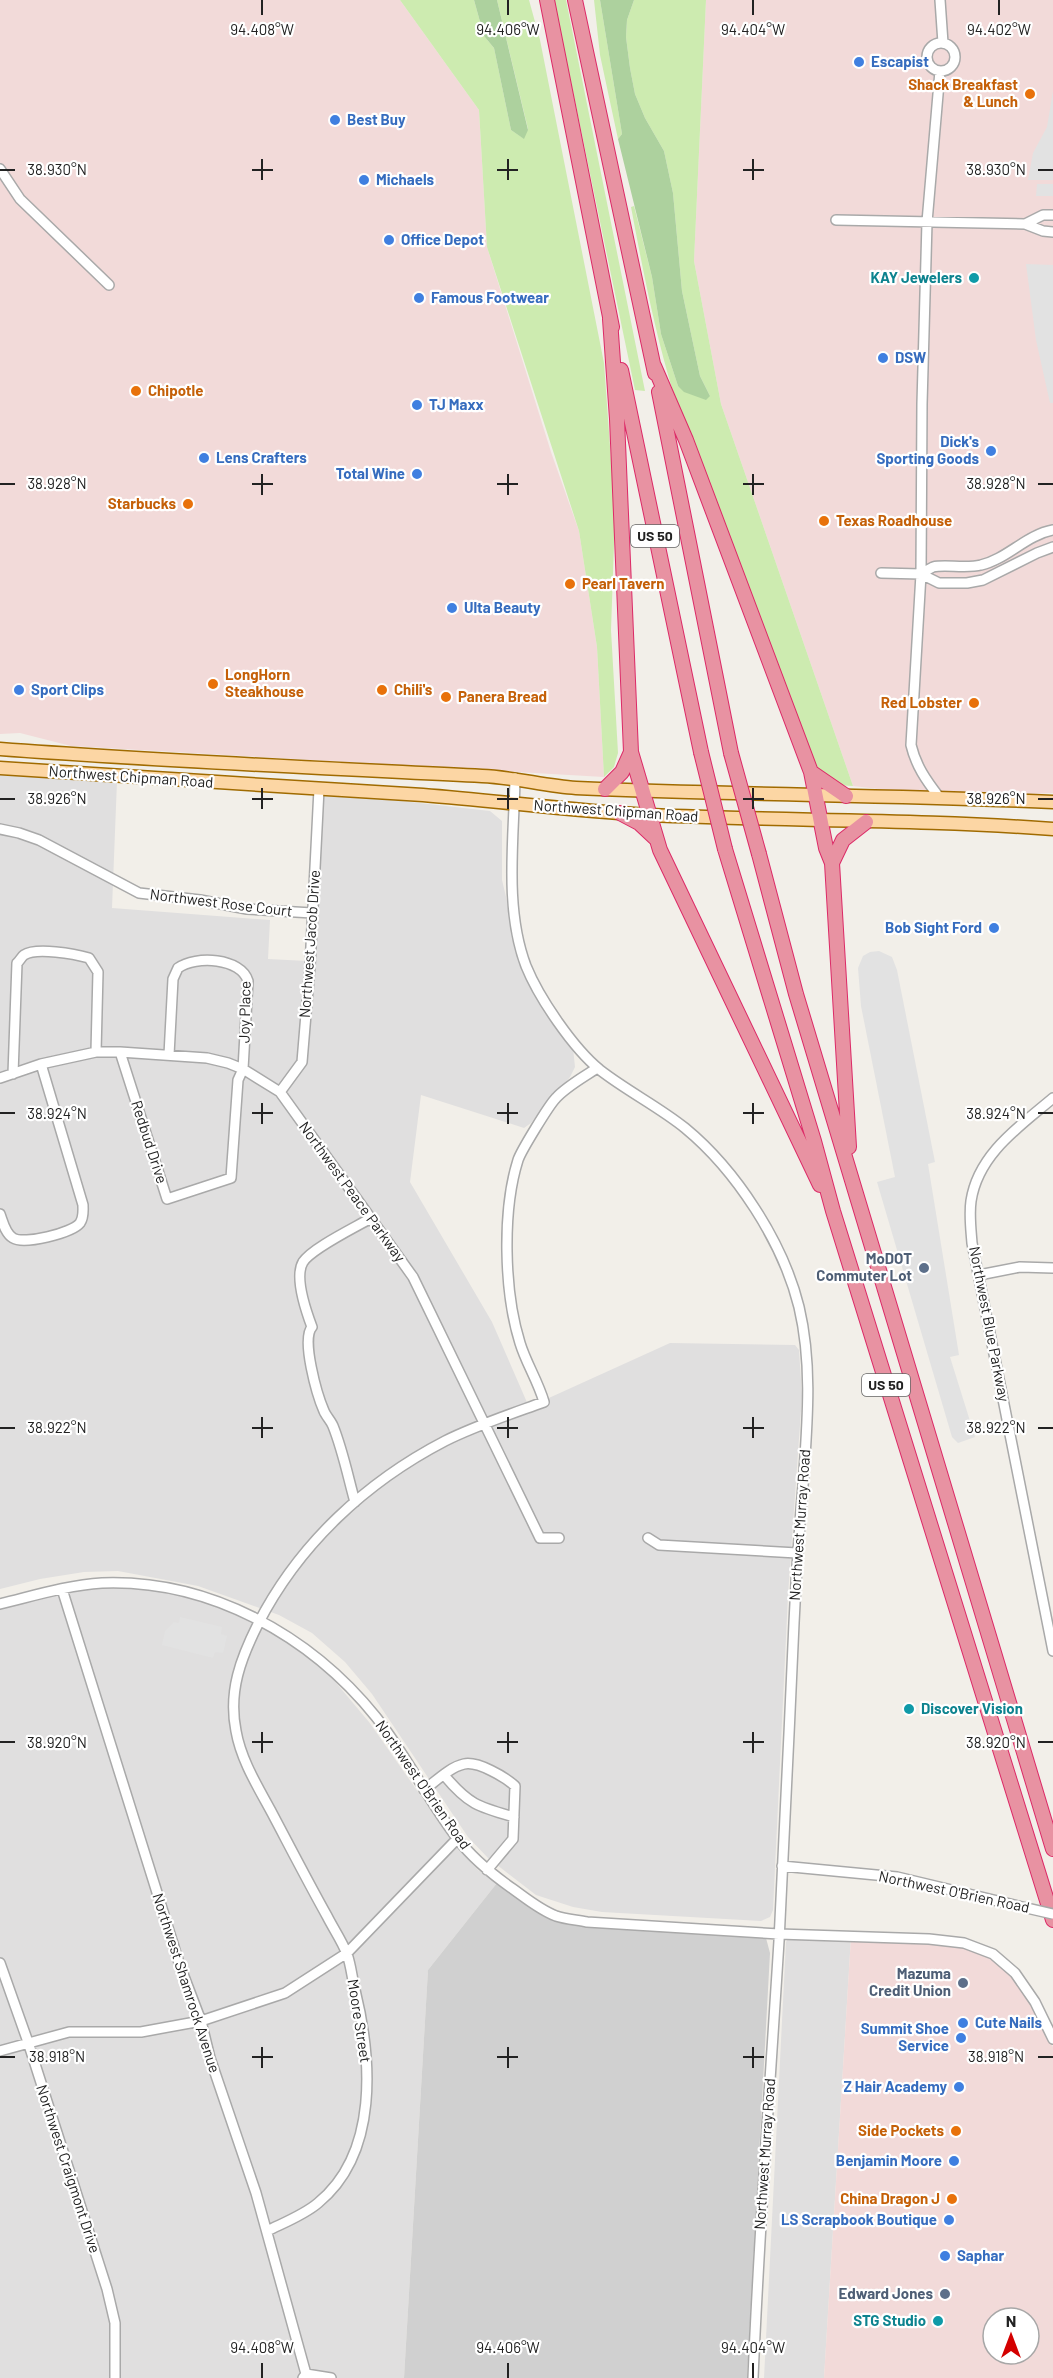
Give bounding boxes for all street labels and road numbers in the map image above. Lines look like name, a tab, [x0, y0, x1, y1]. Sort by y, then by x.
road number: US 50	[631, 525, 679, 547]
street label: Northwest Chipman Road	[48, 761, 214, 791]
street label: Northwest Chipman Road	[533, 795, 699, 825]
street label: Northwest Jacob Drive	[295, 869, 323, 1019]
street label: Northwest Rose Court	[149, 884, 293, 920]
street label: Joy Place	[234, 981, 254, 1043]
street label: Redbud Drive	[128, 1098, 172, 1185]
street label: Northwest Peace Parkway	[296, 1118, 410, 1265]
street label: Northwest Blue Parkway	[966, 1245, 1014, 1403]
road number: US 50	[862, 1374, 910, 1396]
street label: Northwest Murray Road	[785, 1449, 813, 1601]
street label: Northwest O'Brien Road	[372, 1716, 475, 1853]
street label: Northwest O'Brien Road	[877, 1866, 1031, 1916]
street label: Northwest Shamrock Avenue	[149, 1891, 225, 2075]
street label: Moore Street	[344, 1978, 375, 2064]
street label: Northwest Murray Road	[750, 2078, 778, 2230]
street label: Northwest Craigmont Drive	[33, 2082, 105, 2255]

